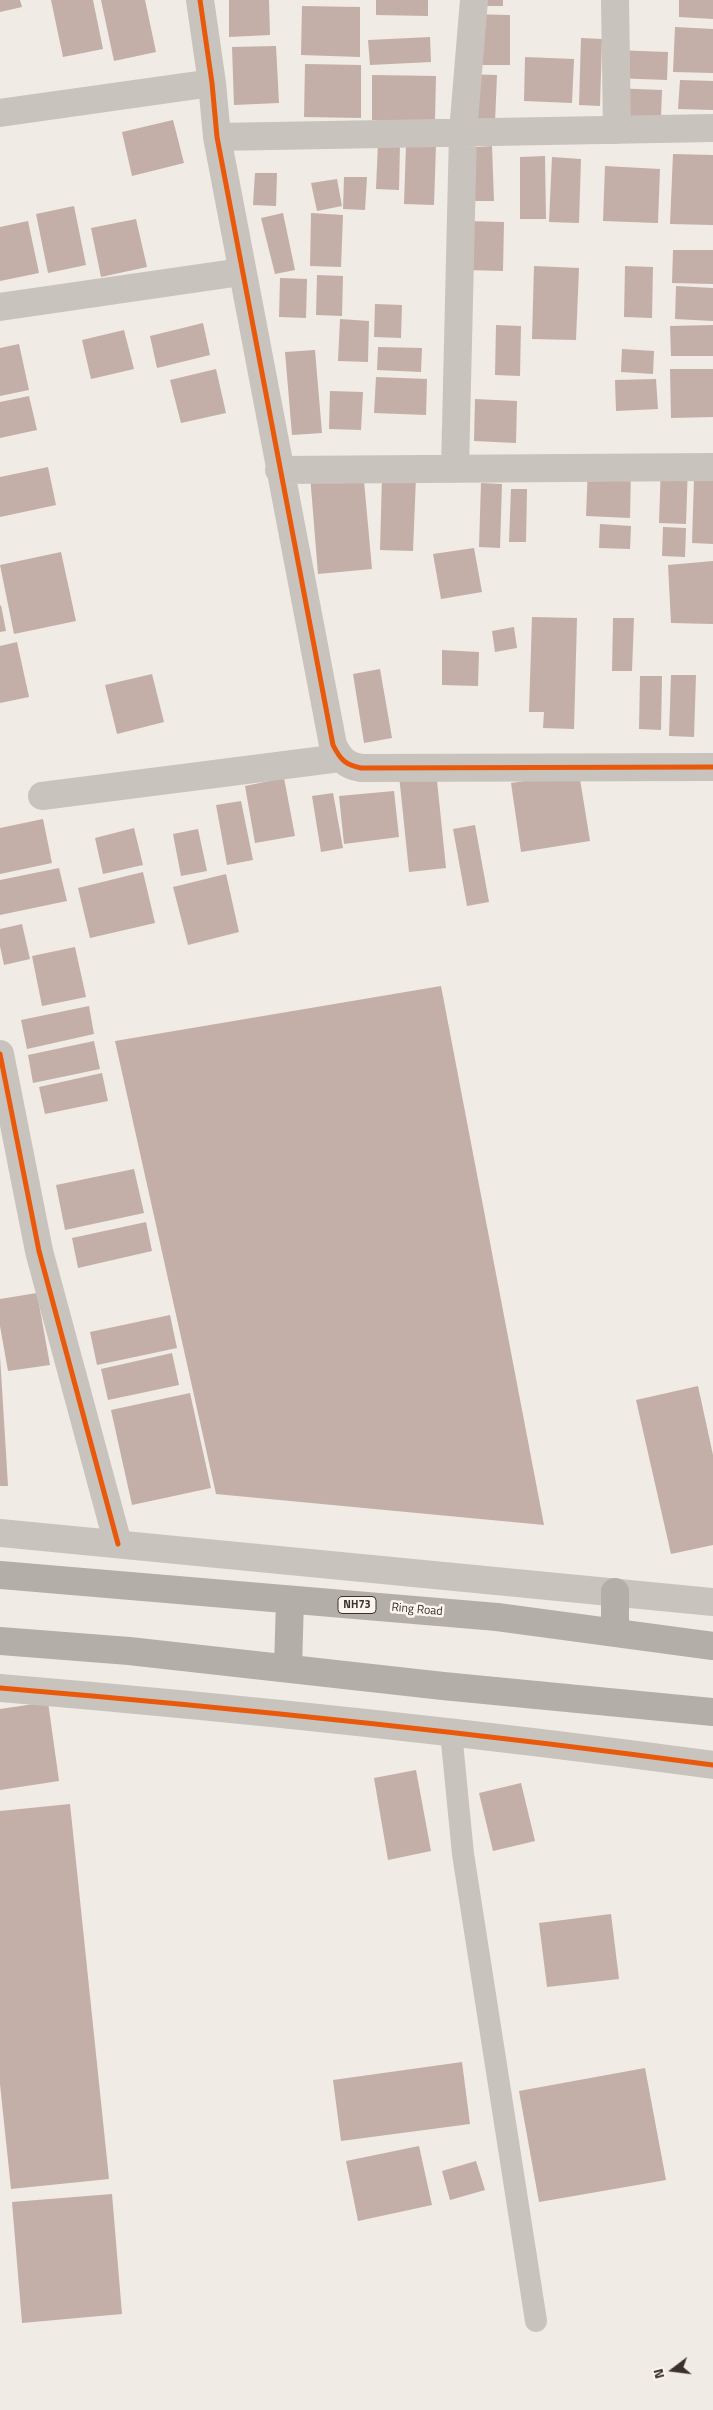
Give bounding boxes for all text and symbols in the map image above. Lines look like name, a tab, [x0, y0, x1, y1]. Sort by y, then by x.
road number: NH73	[338, 1596, 376, 1614]
street label: Ring Road	[391, 1601, 443, 1619]
north arrow	[648, 2345, 698, 2395]
text: N	[647, 2367, 669, 2381]

